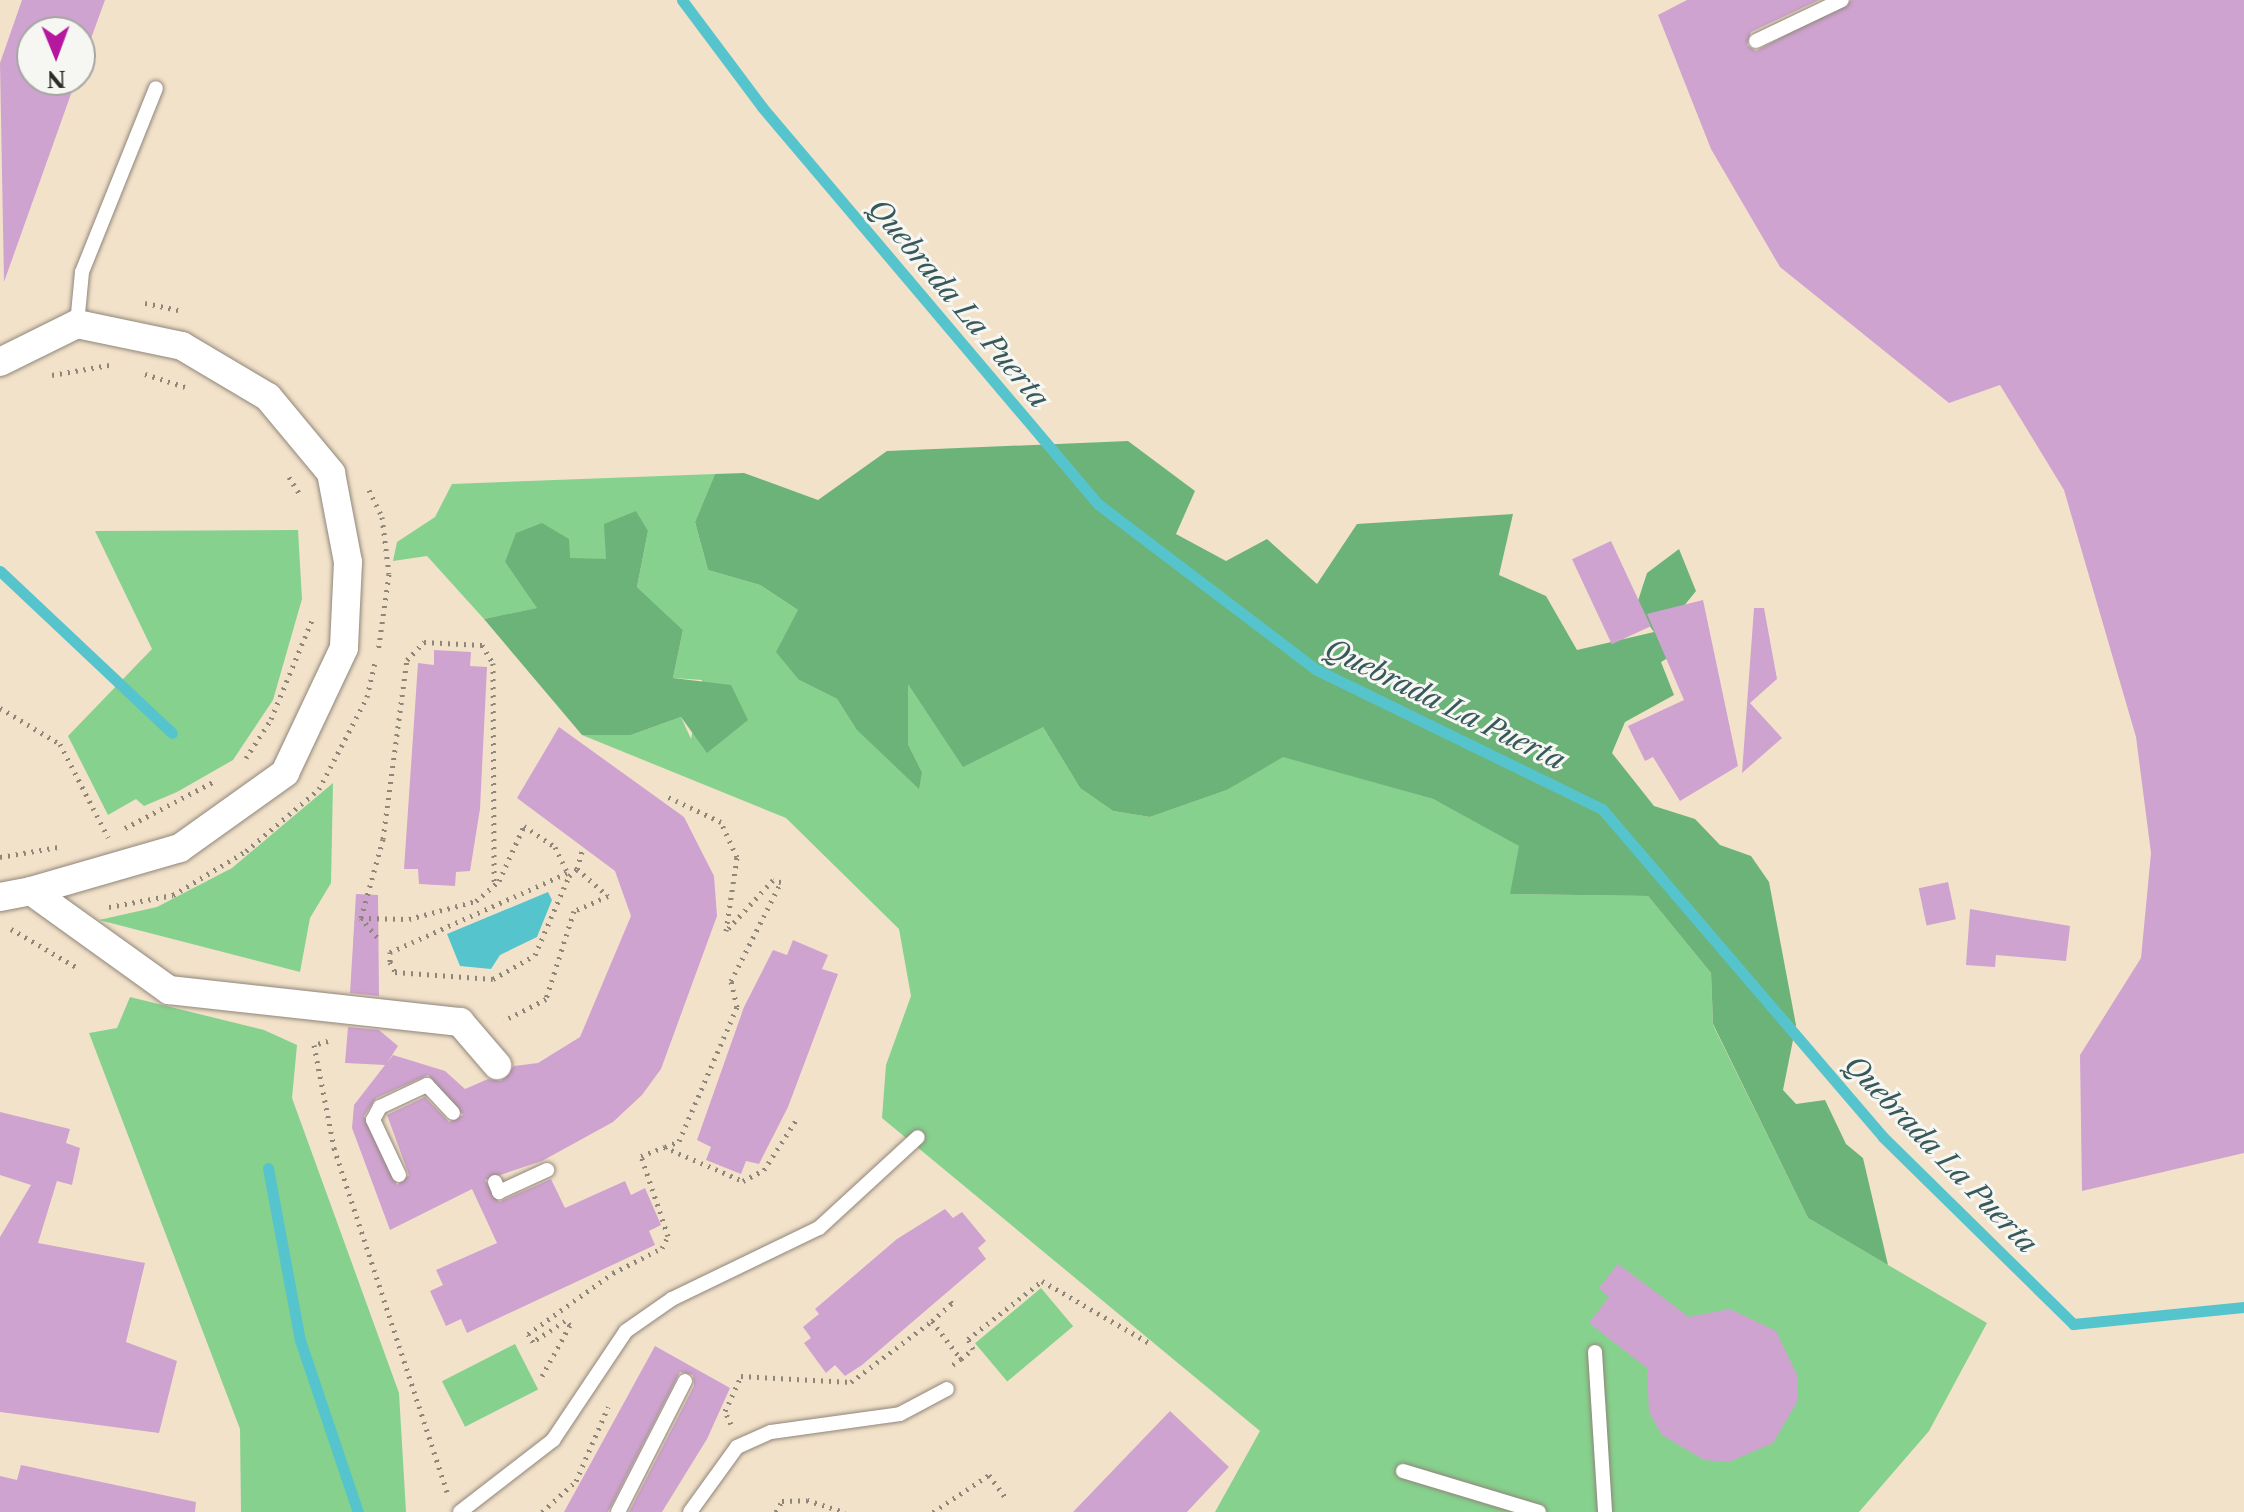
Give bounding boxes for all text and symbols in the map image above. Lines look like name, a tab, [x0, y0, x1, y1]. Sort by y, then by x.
north arrow	[16, 16, 96, 96]
text: N	[47, 65, 66, 92]
water label: Quebrada La Puerta	[862, 192, 1056, 414]
water label: Quebrada La Puerta	[1320, 631, 1570, 777]
water label: Quebrada La Puerta	[1838, 1048, 2044, 1260]

